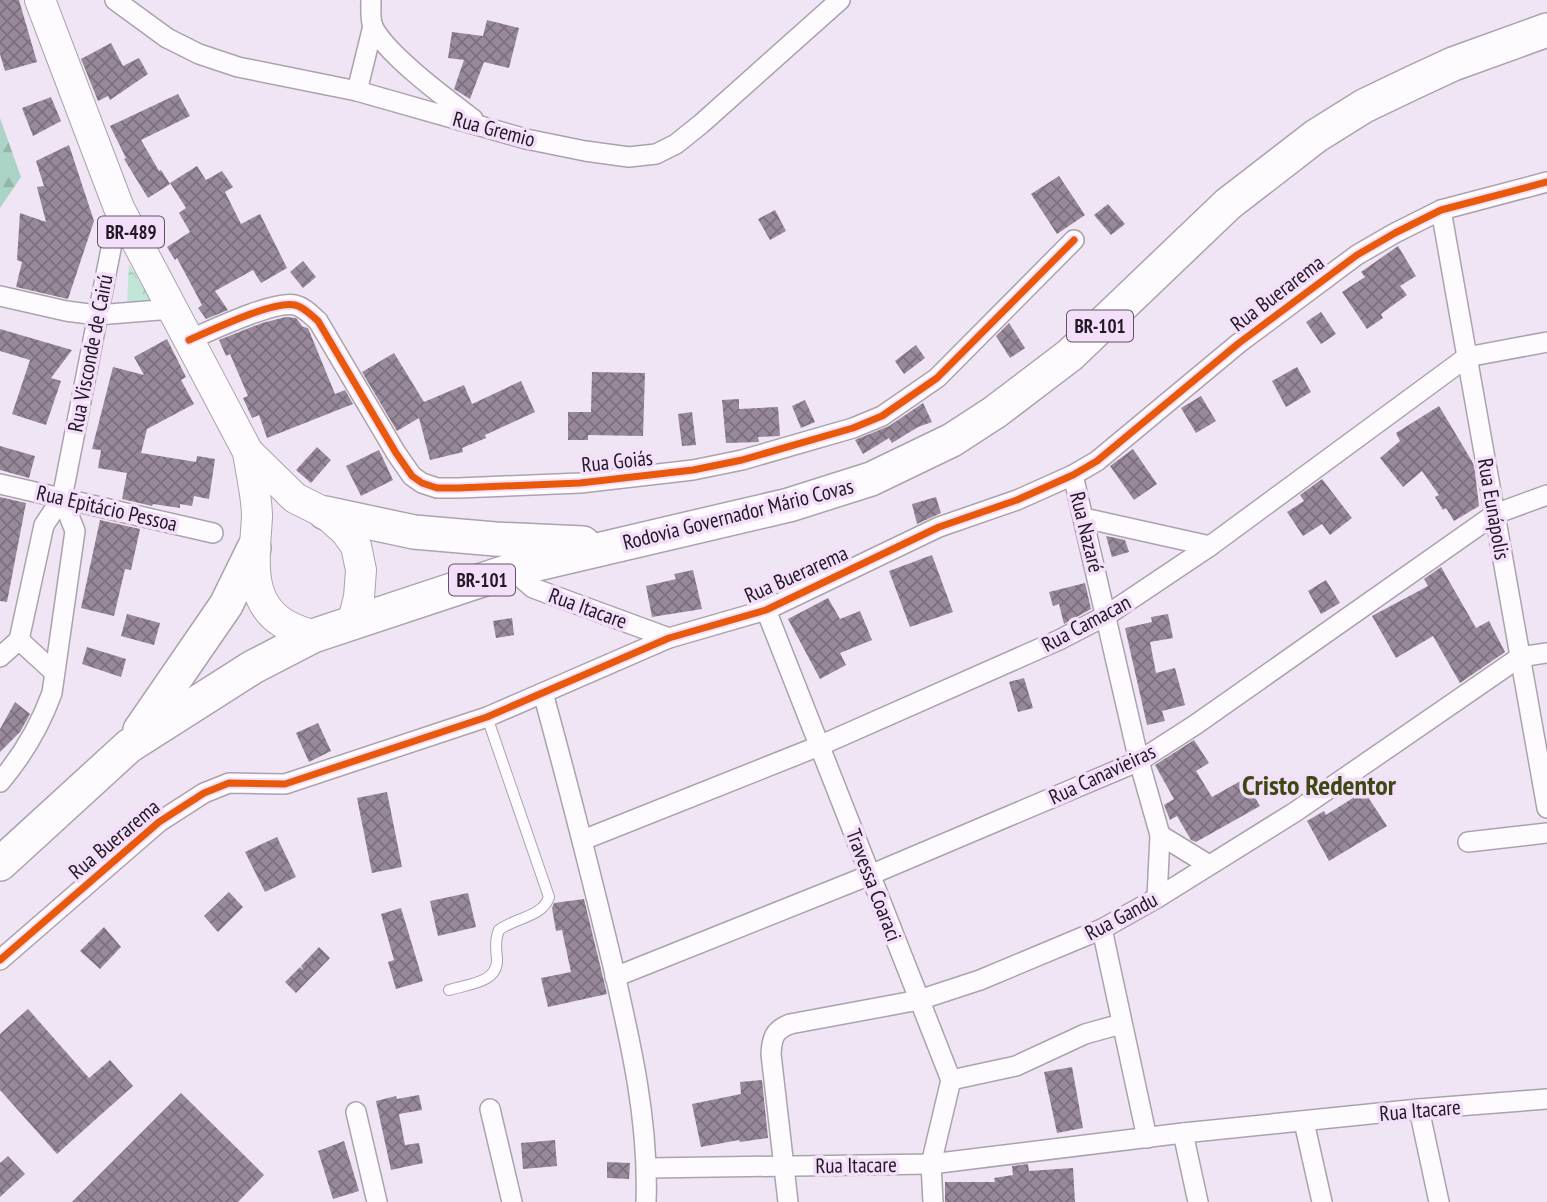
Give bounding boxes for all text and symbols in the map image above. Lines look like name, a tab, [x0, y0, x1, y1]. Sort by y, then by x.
street label: Rua Gremio	[450, 105, 538, 153]
road number: BR-489	[98, 216, 164, 248]
street label: Rua Buerarema	[1225, 249, 1329, 337]
street label: Rua Visconde de Cairú	[61, 272, 119, 434]
road number: BR-101	[1067, 310, 1133, 342]
street label: Rua Goiás	[580, 444, 654, 478]
street label: Rua Eunápolis	[1472, 456, 1516, 562]
street label: Rodovia Governador Mário Covas	[620, 472, 856, 556]
street label: Rua Epitácio Pessoa	[34, 479, 180, 537]
street label: Rua Nazaré	[1064, 489, 1110, 575]
street label: Rua Buerarema	[740, 539, 852, 609]
road number: BR-101	[449, 565, 515, 596]
street label: Rua Itacare	[545, 581, 631, 635]
street label: Rua Camacan	[1037, 588, 1135, 658]
street label: Rua Canavieiras	[1044, 738, 1160, 810]
district label: Cristo Redentor	[1242, 766, 1397, 803]
street label: Rua Buerarema	[63, 793, 165, 885]
street label: Travessa Coaraci	[840, 825, 908, 945]
street label: Rua Gandu	[1080, 886, 1162, 946]
street label: Rua Itacare	[1378, 1093, 1462, 1127]
street label: Rua Itacare	[815, 1151, 897, 1179]

